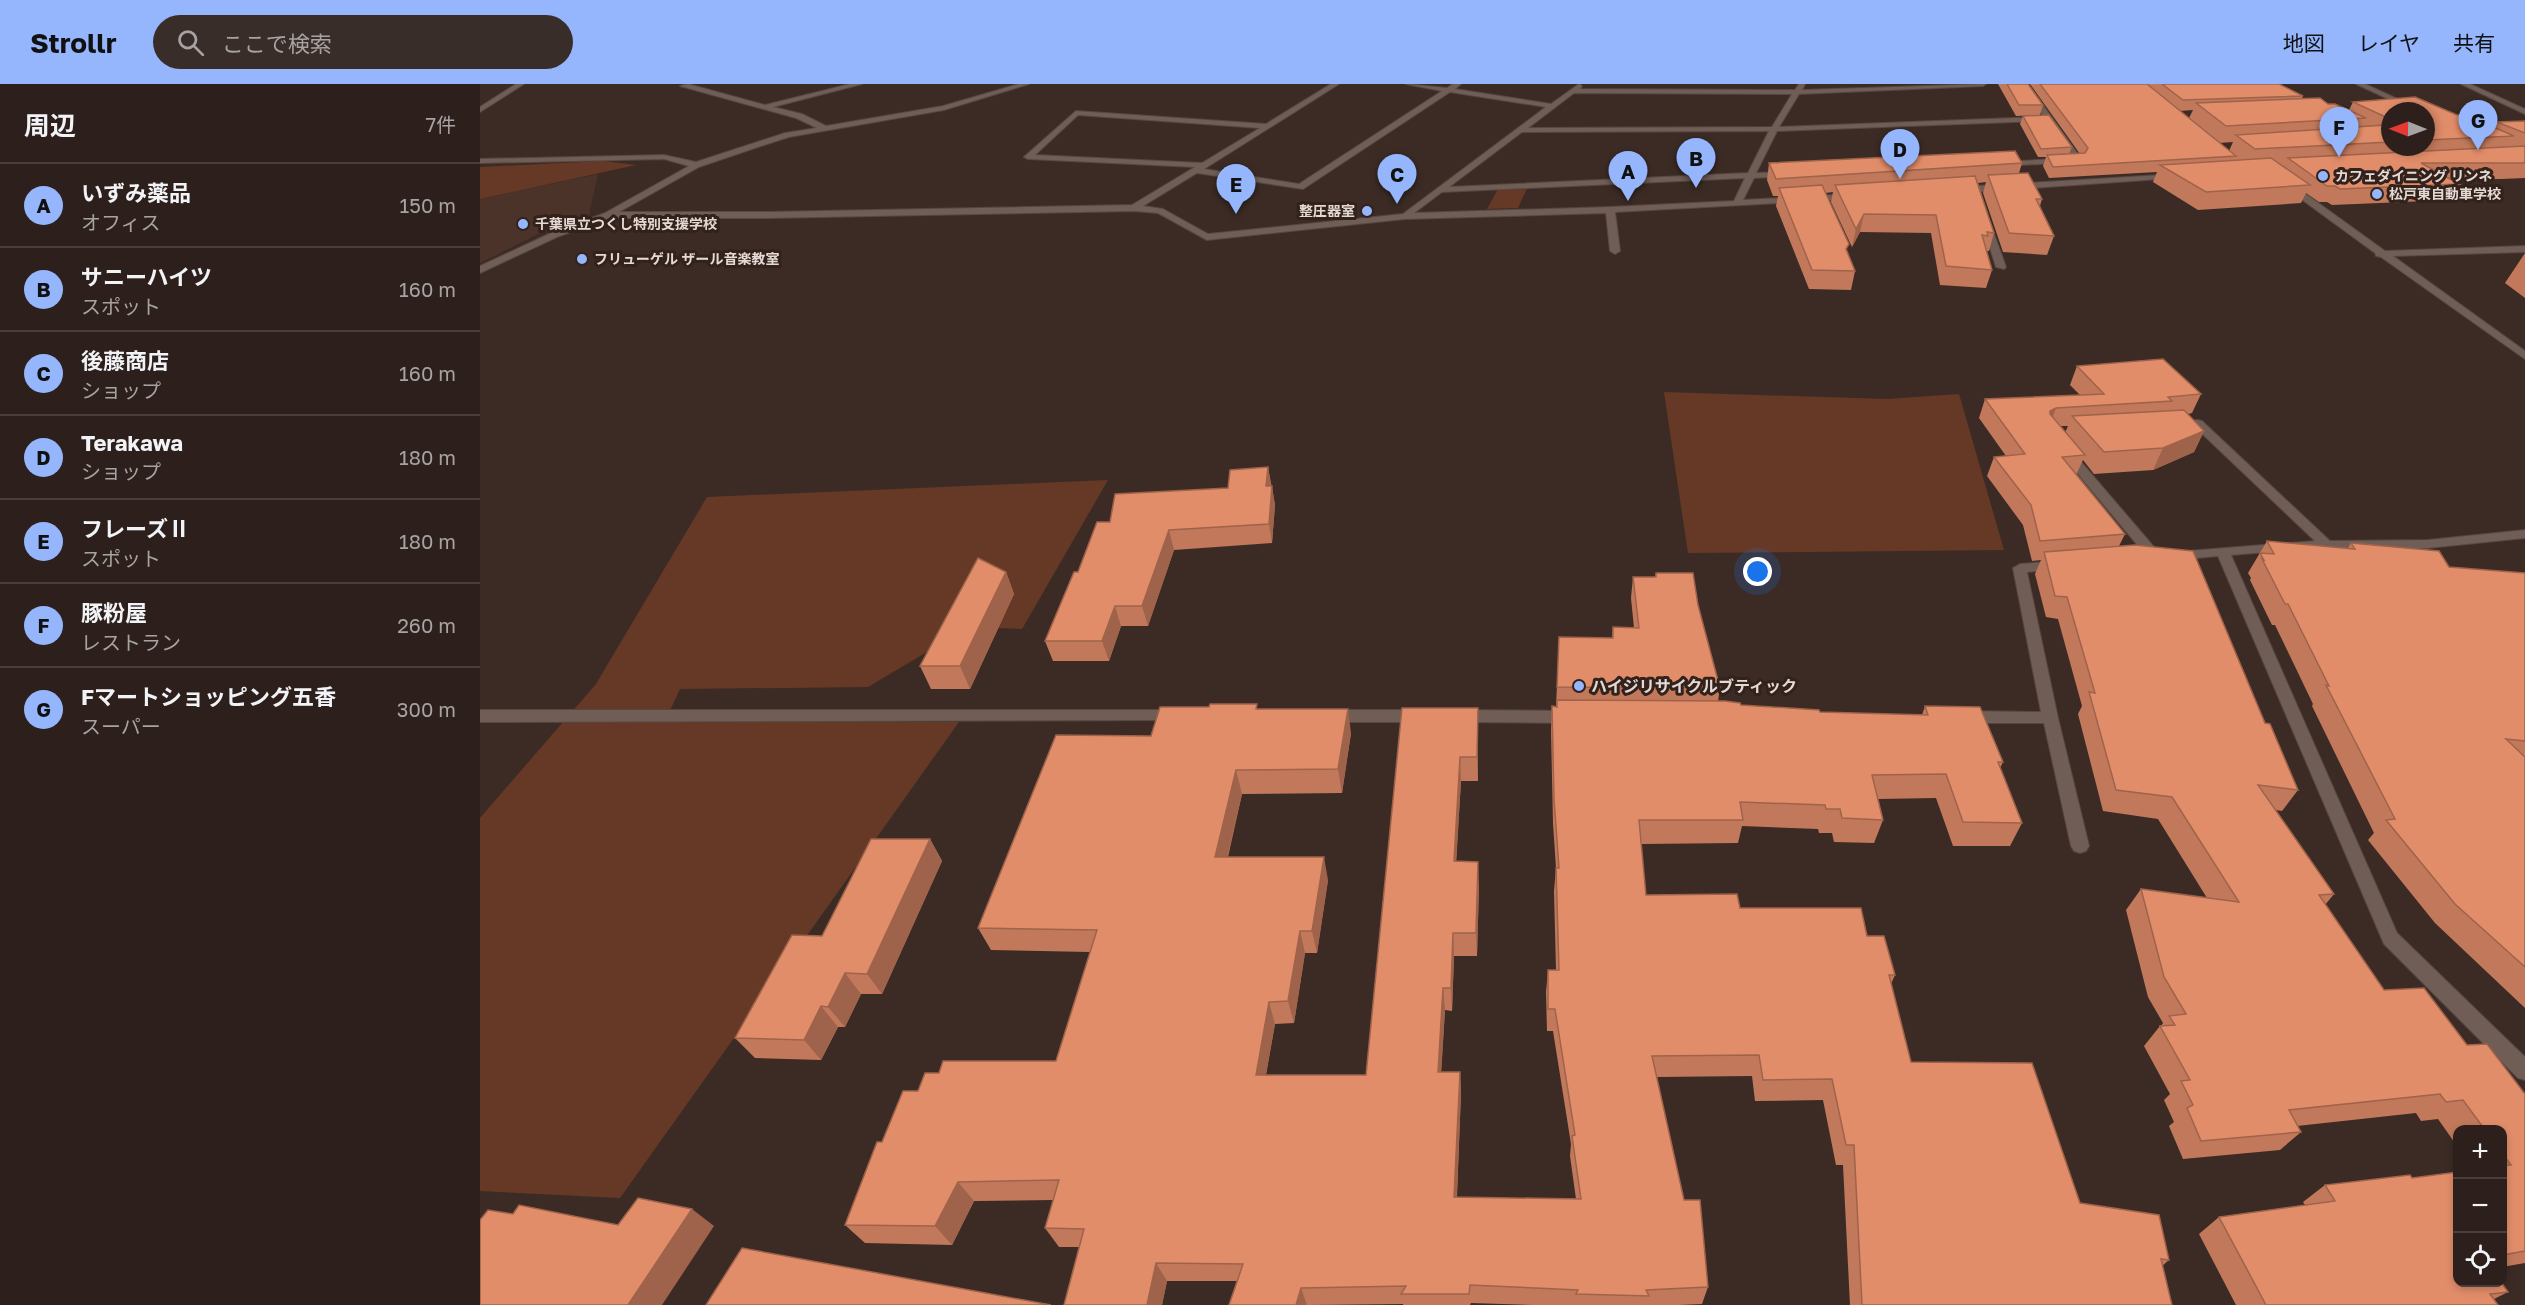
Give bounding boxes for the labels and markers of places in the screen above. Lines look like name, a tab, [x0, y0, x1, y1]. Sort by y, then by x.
pin: G	[2458, 100, 2498, 150]
pin: F	[2320, 107, 2358, 157]
pin: D	[1880, 130, 1920, 179]
pin: B	[1676, 138, 1716, 188]
pin: A	[1608, 152, 1648, 201]
pin: C	[1378, 154, 1416, 204]
pin: E	[1216, 164, 1256, 214]
place label: カフェダイニング リンネ	[2335, 167, 2492, 184]
marker: カフェダイニング リンネ	[2316, 169, 2330, 183]
place label: 松戸東自動車学校	[2389, 185, 2501, 202]
marker: 松戸東自動車学校	[2370, 187, 2384, 201]
place label: 整圧器室	[1299, 202, 1355, 219]
marker: 整圧器室	[1360, 204, 1374, 218]
place label: 千葉県立つくし特別支援学校	[535, 215, 717, 232]
marker: 千葉県立つくし特別支援学校	[516, 217, 530, 231]
place label: フリューゲル ザール音楽教室	[594, 250, 780, 267]
marker: フリューゲル ザール音楽教室	[575, 252, 589, 266]
place label: ハイジリサイクルブティック	[1591, 676, 1797, 696]
marker: ハイジリサイクルブティック	[1572, 679, 1586, 693]

